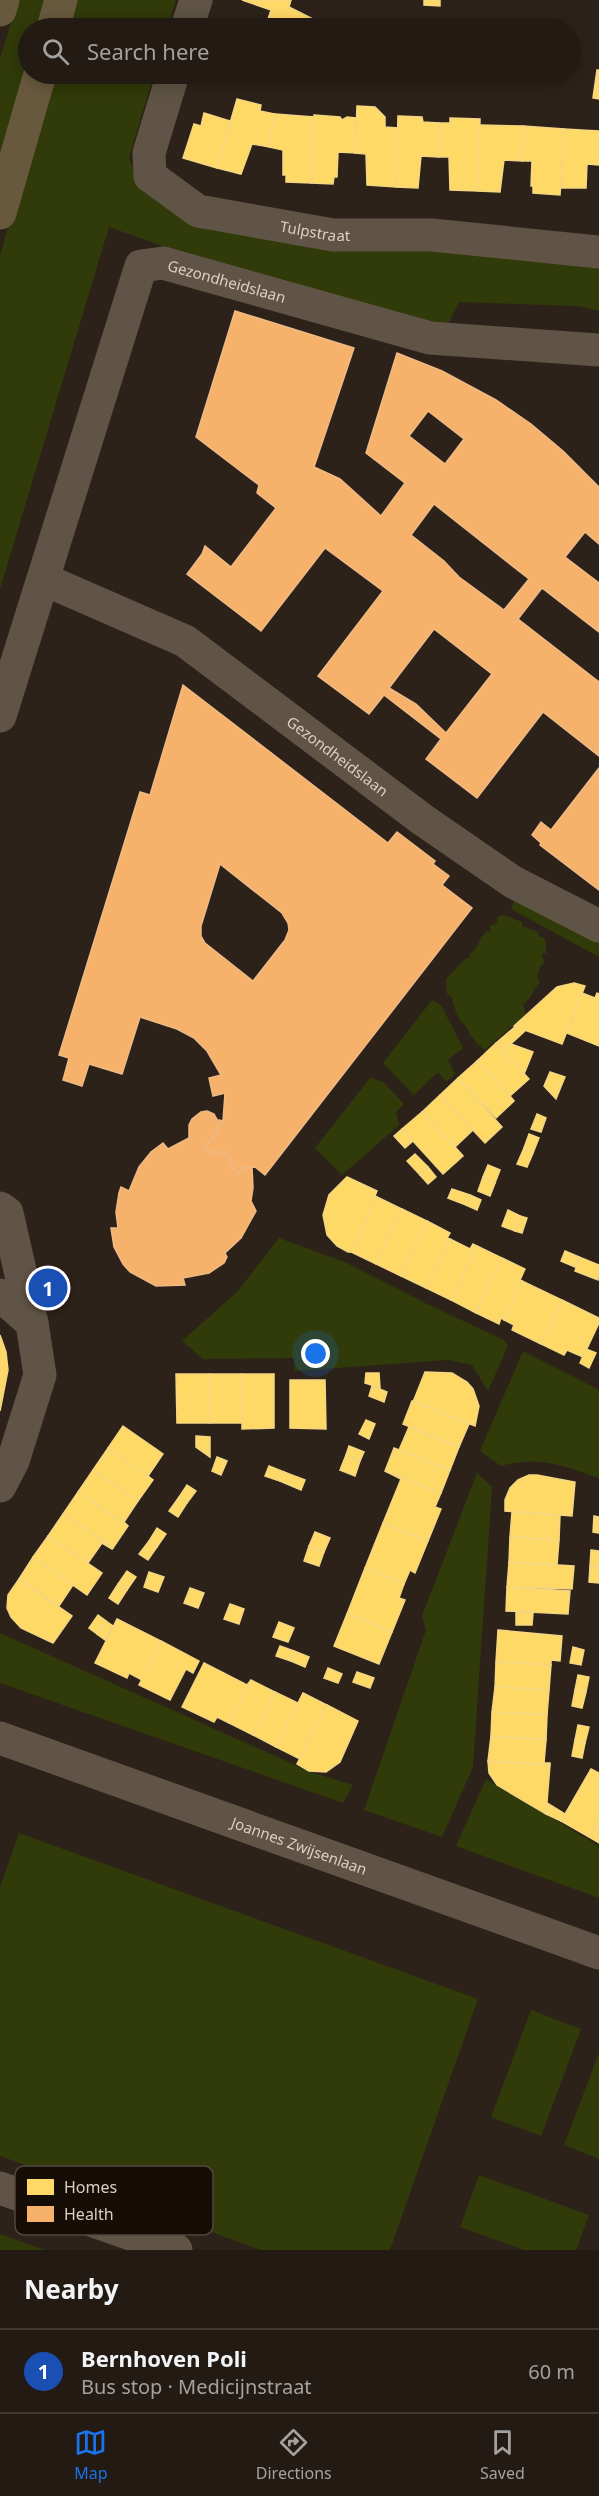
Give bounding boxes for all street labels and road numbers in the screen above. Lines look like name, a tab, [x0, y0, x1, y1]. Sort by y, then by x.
street label: Tulpstraat	[279, 216, 351, 245]
street label: Gezondheidslaan	[165, 255, 288, 307]
street label: Gezondheidslaan	[283, 711, 392, 800]
street label: Joannes Zwijsenlaan	[227, 1811, 370, 1879]

